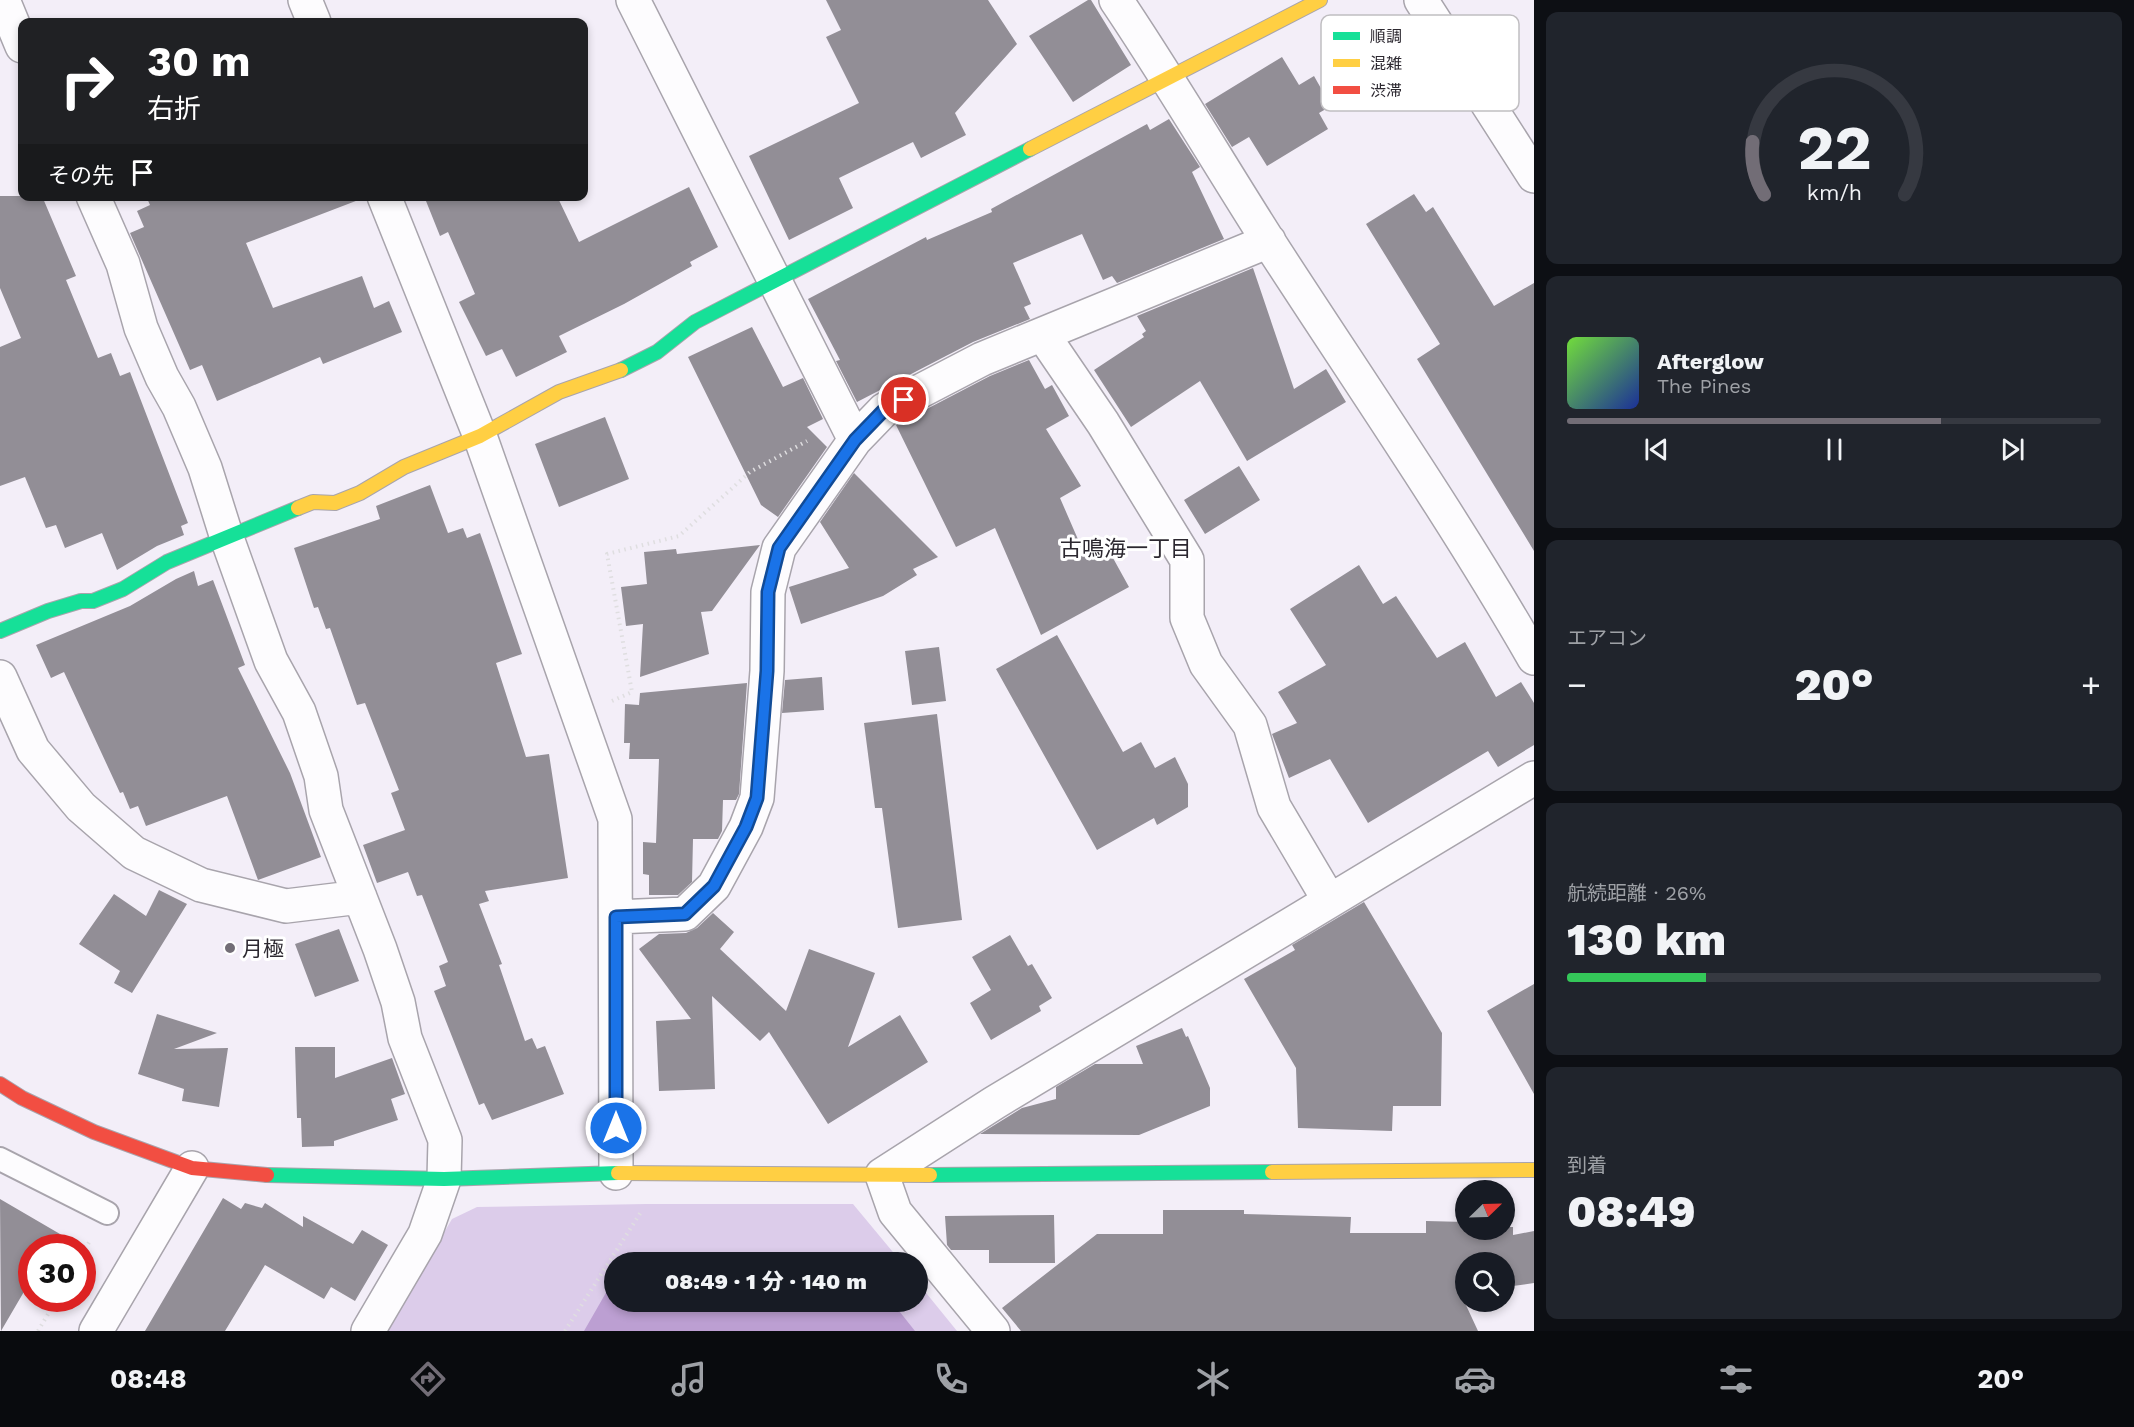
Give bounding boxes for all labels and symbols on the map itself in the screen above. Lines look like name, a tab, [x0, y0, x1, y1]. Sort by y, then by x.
legend	[1321, 15, 1519, 111]
text: 順調	[1370, 27, 1402, 46]
text: 混雑	[1370, 54, 1402, 73]
text: 渋滞	[1370, 81, 1402, 100]
pin	[878, 374, 929, 425]
district label: 古鳴海一丁目	[1060, 536, 1192, 561]
place label: 月極	[242, 936, 284, 961]
marker: 月極	[223, 941, 237, 955]
position arrow	[584, 1096, 648, 1160]
north arrow	[1455, 1180, 1515, 1240]
speed limit sign: 30	[18, 1234, 96, 1312]

